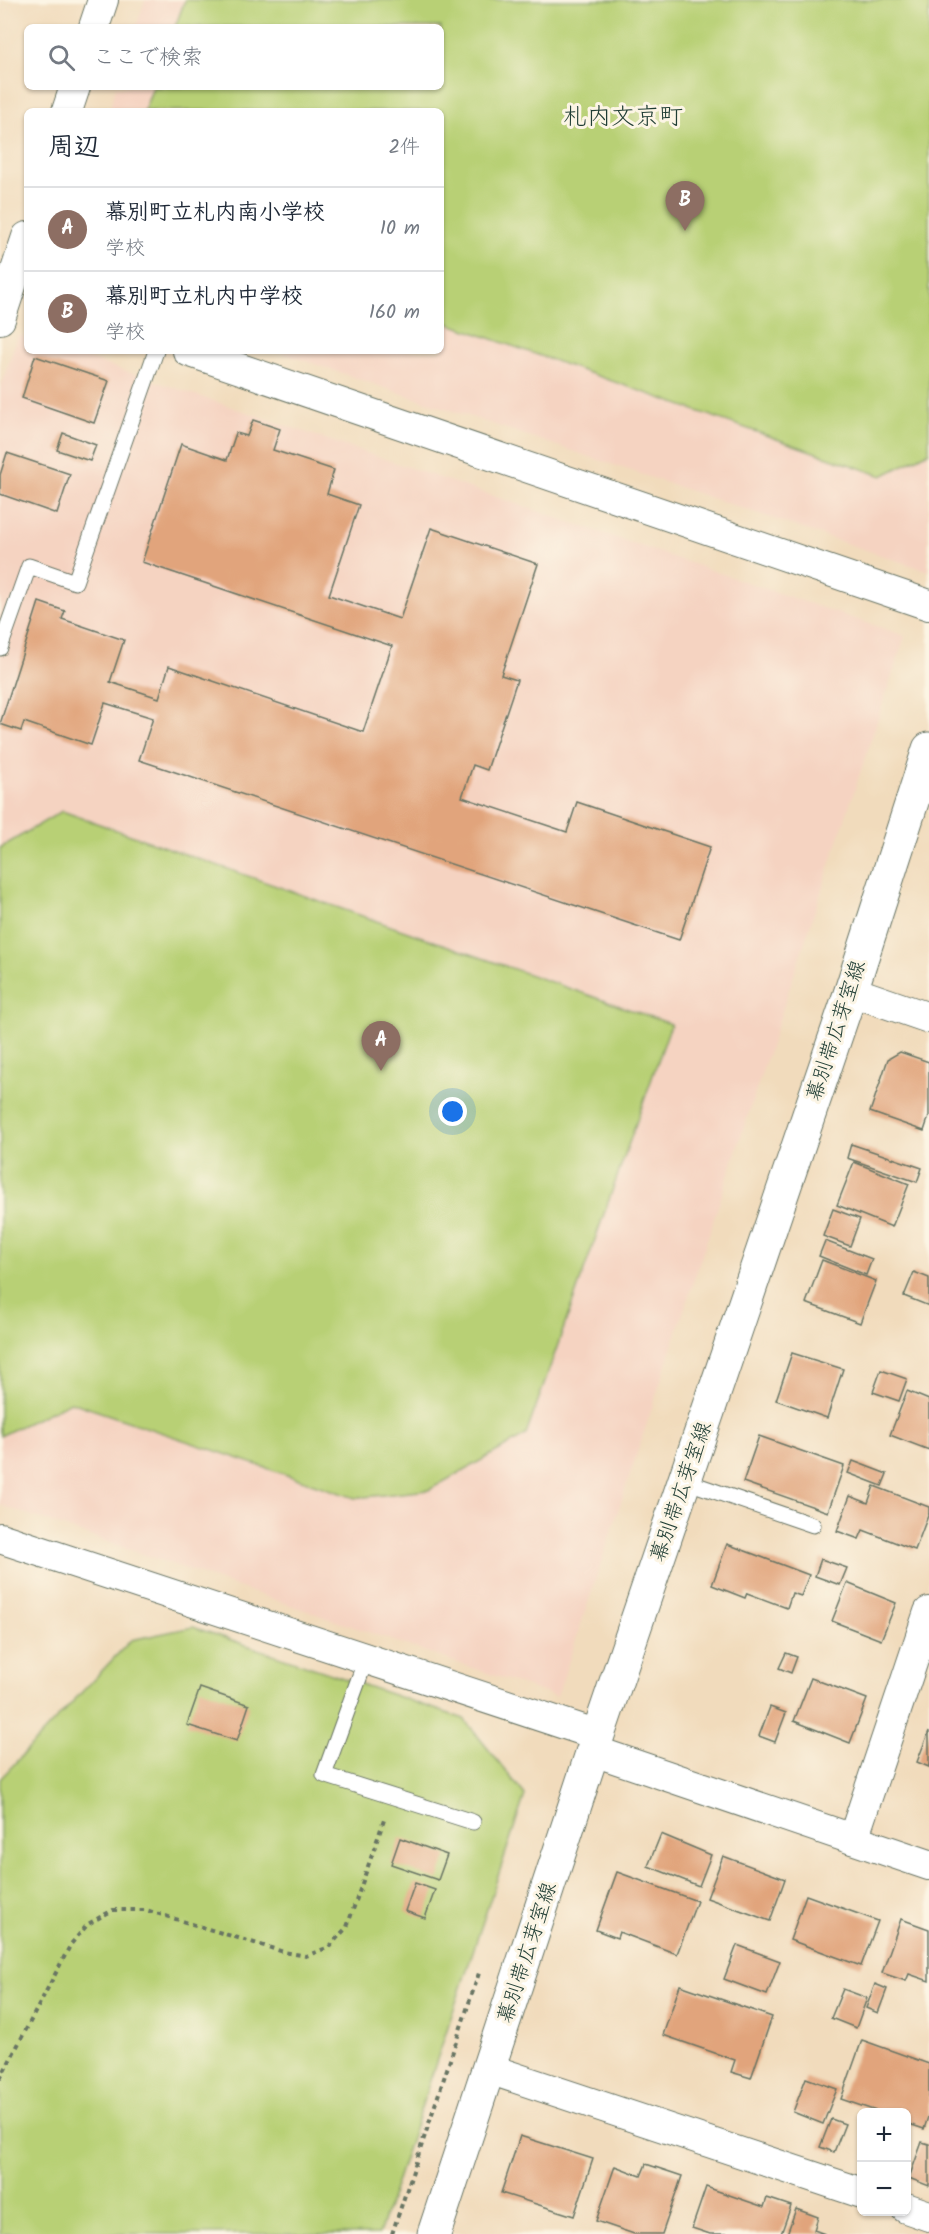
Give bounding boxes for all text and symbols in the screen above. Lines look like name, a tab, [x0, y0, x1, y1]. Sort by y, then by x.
search box	[24, 24, 444, 90]
icon: search	[45, 41, 78, 74]
text: ここで検索	[93, 41, 203, 76]
district label: 札内文京町	[563, 98, 683, 137]
text: 周辺	[48, 127, 100, 169]
text: 2件	[388, 132, 420, 164]
pin: B	[666, 182, 704, 231]
text: 幕別町立札内南小学校	[105, 196, 325, 231]
text: A	[61, 213, 74, 245]
text: 10 m	[380, 213, 420, 245]
text: 学校	[105, 233, 145, 265]
text: 幕別町立札内中学校	[105, 280, 303, 315]
text: B	[61, 297, 74, 329]
text: 160 m	[369, 297, 420, 329]
text: 学校	[105, 317, 145, 349]
street label: 幕別帯広芽室線	[799, 956, 875, 1106]
pin: A	[362, 1022, 400, 1071]
your location	[438, 1097, 467, 1126]
street label: 幕別帯広芽室線	[642, 1417, 722, 1567]
street label: 幕別帯広芽室線	[490, 1878, 566, 2028]
map controls	[857, 2108, 911, 2216]
button: +	[857, 2108, 911, 2162]
button: −	[857, 2162, 911, 2216]

